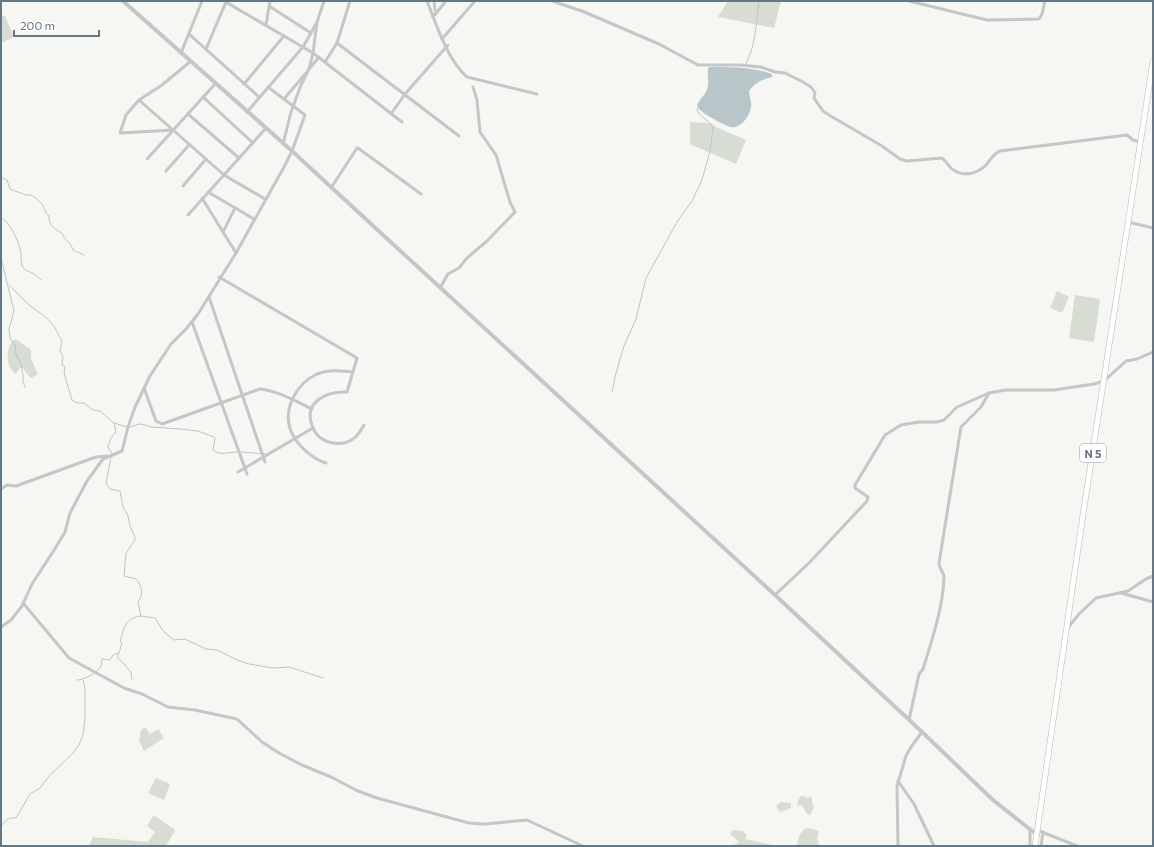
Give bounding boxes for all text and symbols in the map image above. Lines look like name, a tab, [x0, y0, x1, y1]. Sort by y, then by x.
scale bar	[14, 12, 99, 38]
text: 200 m	[20, 18, 55, 32]
road number: N 5	[1080, 444, 1106, 462]

